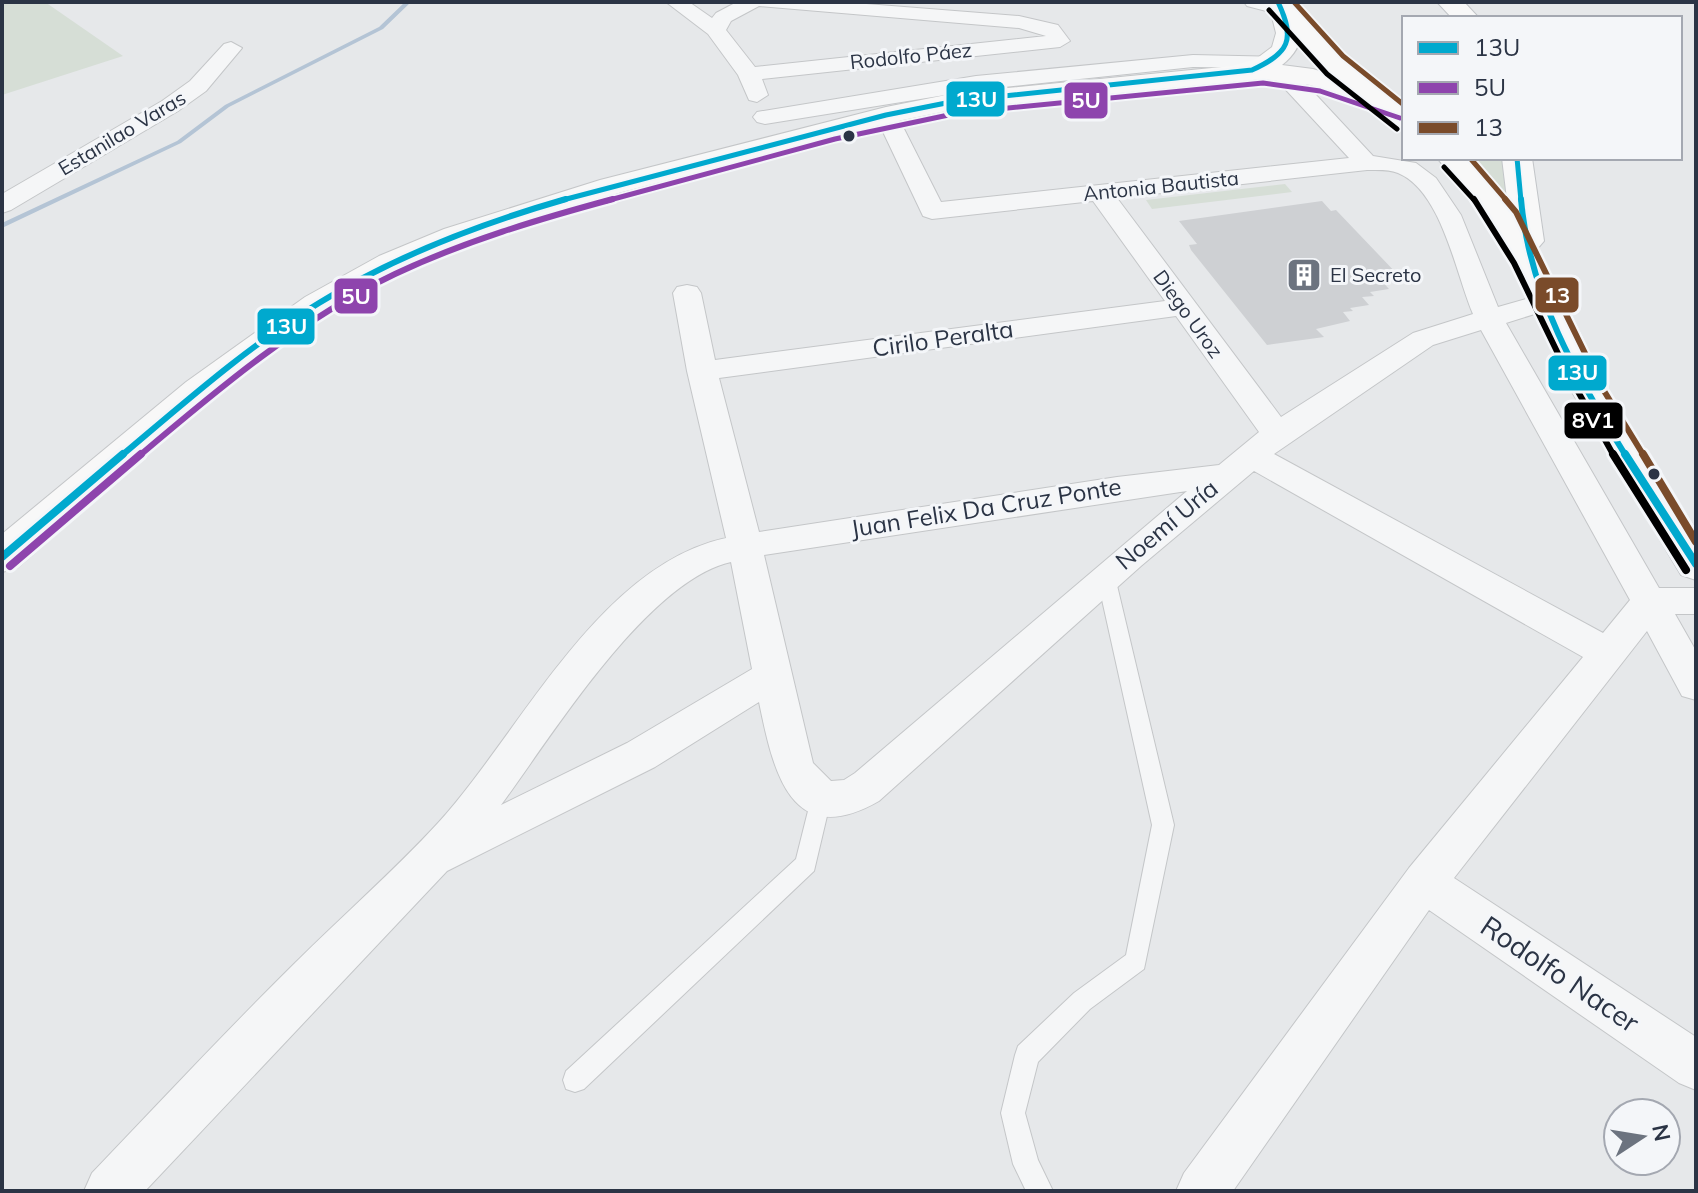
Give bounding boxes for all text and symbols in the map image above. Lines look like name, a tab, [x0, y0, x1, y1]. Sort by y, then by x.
legend	[1402, 16, 1682, 160]
text: 13U	[1474, 32, 1520, 62]
street label: Rodolfo Páez	[849, 37, 973, 74]
text: 5U	[1474, 72, 1506, 102]
line badge: 13U	[945, 80, 1006, 118]
line badge: 5U	[1063, 81, 1109, 120]
street label: Estanilao Varas	[54, 85, 190, 180]
text: 13U	[955, 85, 997, 113]
text: 5U	[1071, 86, 1101, 114]
text: 13	[1474, 112, 1503, 142]
unlabelled marker	[841, 128, 857, 144]
street label: Antonia Bautista	[1082, 165, 1240, 206]
building icon: El Secreto	[1285, 256, 1323, 294]
place label: El Secreto	[1330, 262, 1421, 287]
street label: Diego Uroz	[1148, 265, 1229, 363]
line badge: 13	[1534, 276, 1580, 314]
line badge: 5U	[333, 277, 379, 315]
text: 13	[1544, 281, 1570, 309]
text: 5U	[341, 282, 371, 310]
line badge: 13U	[256, 307, 316, 346]
text: 13U	[265, 312, 307, 340]
street label: Cirilo Peralta	[871, 313, 1015, 363]
line badge: 13U	[1547, 354, 1608, 392]
text: 13U	[1556, 358, 1598, 386]
line badge: 8V1	[1563, 401, 1624, 440]
text: 8V1	[1572, 406, 1614, 434]
unlabelled marker	[1646, 466, 1662, 482]
street label: Juan Felix Da Cruz Ponte	[848, 471, 1123, 543]
street label: Noemí Uría	[1109, 473, 1224, 576]
street label: Rodolfo Nacer	[1474, 908, 1647, 1040]
north arrow	[1602, 1097, 1682, 1177]
text: N	[1646, 1122, 1677, 1144]

